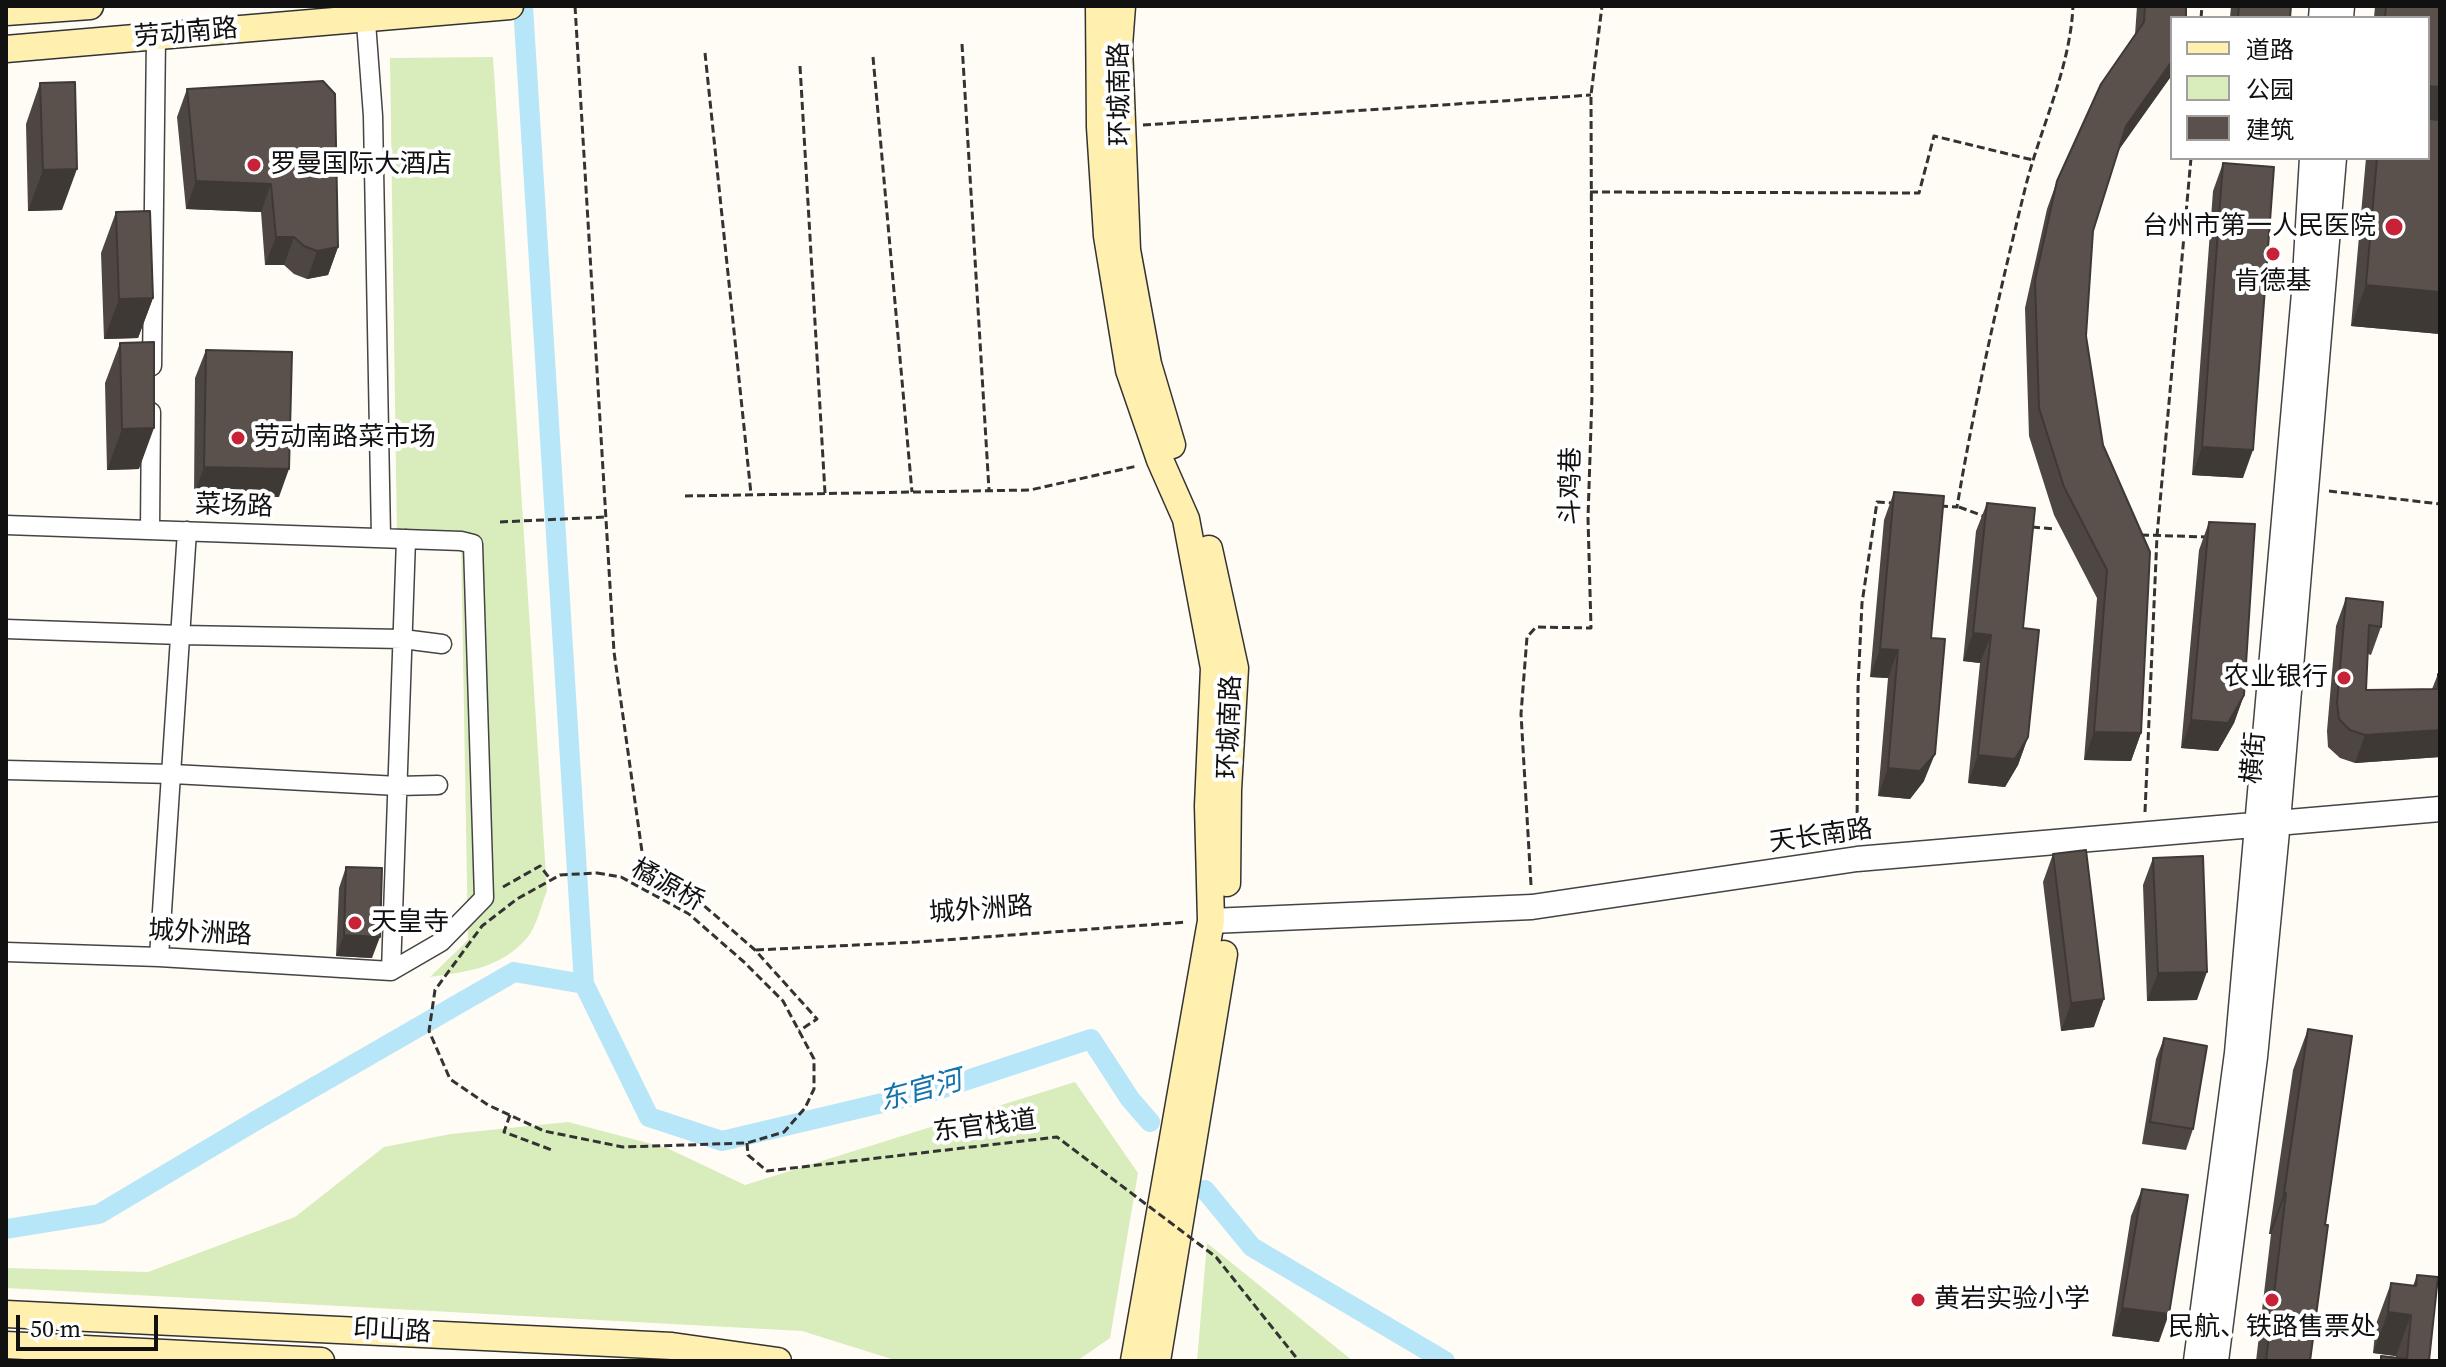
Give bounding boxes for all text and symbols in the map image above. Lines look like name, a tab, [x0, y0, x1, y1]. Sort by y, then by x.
street label: 劳动南路	[133, 14, 239, 54]
legend	[2170, 16, 2430, 160]
text: 道路	[2246, 33, 2294, 66]
street label: 环城南路	[1104, 42, 1138, 146]
text: 公园	[2246, 73, 2294, 106]
text: 建筑	[2246, 113, 2294, 146]
place label: 罗曼国际大酒店	[270, 149, 452, 181]
marker: 罗曼国际大酒店	[245, 156, 263, 174]
place label: 台州市第一人民医院	[2142, 211, 2376, 243]
marker: 台州市第一人民医院	[2383, 216, 2405, 238]
marker: 肯德基	[2264, 245, 2282, 263]
place label: 肯德基	[2234, 266, 2312, 298]
place label: 劳动南路菜市场	[254, 422, 436, 454]
marker: 劳动南路菜市场	[229, 429, 247, 447]
street label: 斗鸡巷	[1556, 447, 1588, 525]
street label: 菜场路	[194, 490, 274, 524]
place label: 农业银行	[2224, 662, 2328, 694]
marker: 农业银行	[2335, 669, 2353, 687]
street label: 环城南路	[1214, 674, 1248, 780]
street label: 横街	[2237, 731, 2273, 785]
street label: 天长南路	[1767, 814, 1875, 860]
street label: 橘源桥	[625, 853, 709, 919]
street label: 城外洲路	[928, 892, 1034, 930]
place label: 天皇寺	[371, 907, 449, 939]
marker: 天皇寺	[346, 914, 364, 932]
street label: 城外洲路	[147, 916, 253, 952]
water label: 东官河	[876, 1065, 966, 1119]
street label: 东官栈道	[931, 1105, 1039, 1149]
place label: 黄岩实验小学	[1934, 1284, 2090, 1316]
marker: 黄岩实验小学	[1909, 1291, 1927, 1309]
marker: 民航、铁路售票处	[2263, 1291, 2281, 1309]
scale bar	[20, 1299, 162, 1349]
text: 50 m	[30, 1312, 81, 1345]
place label: 民航、铁路售票处	[2168, 1312, 2376, 1344]
street label: 印山路	[352, 1314, 432, 1350]

